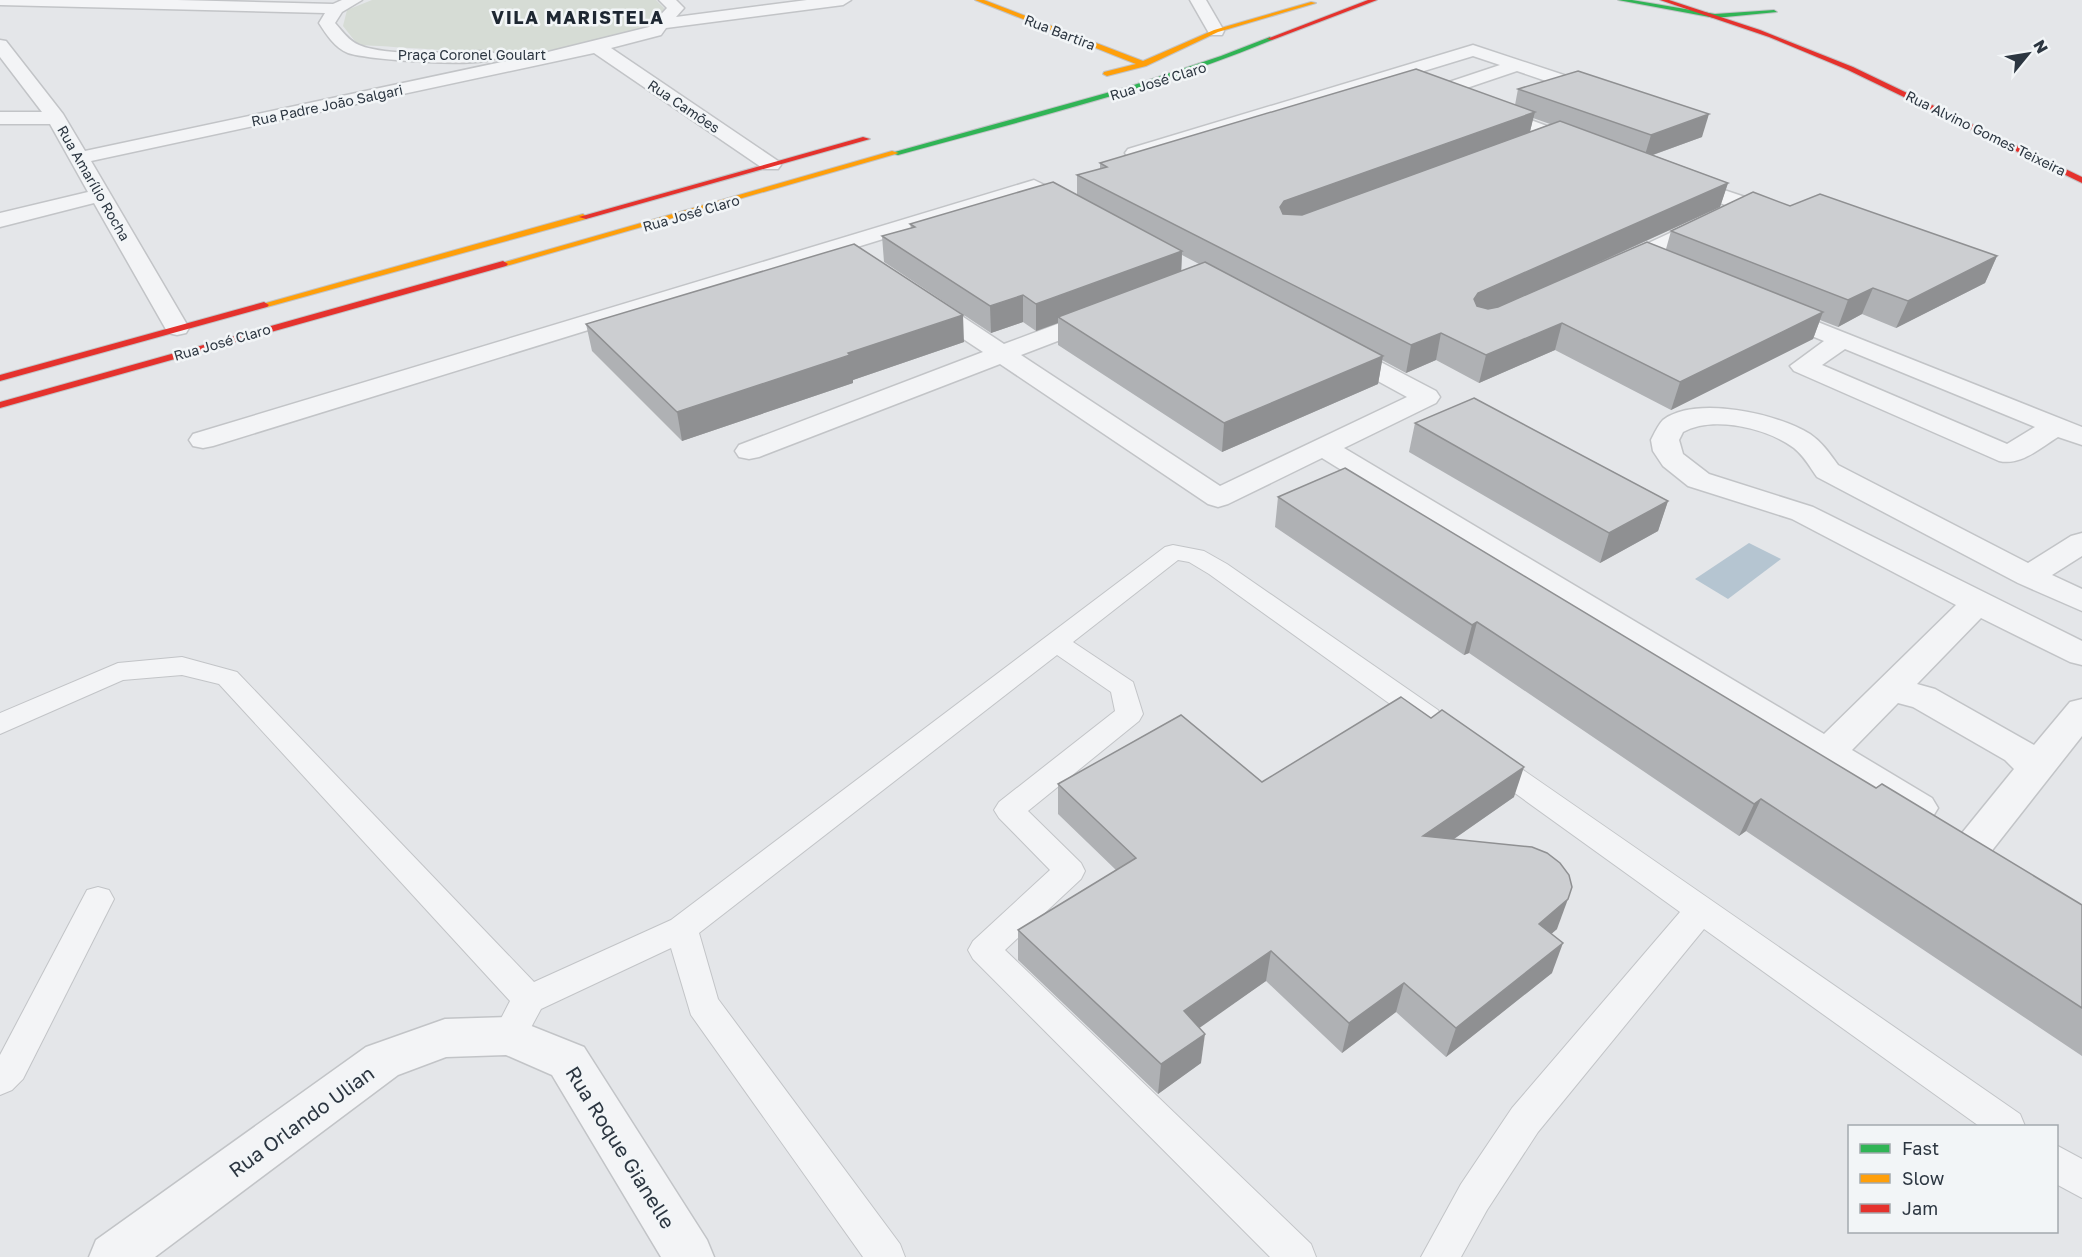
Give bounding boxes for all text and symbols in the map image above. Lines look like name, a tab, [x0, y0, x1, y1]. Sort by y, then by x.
district label: VILA MARISTELA	[491, 6, 665, 28]
street label: Rua Bartira	[1022, 11, 1098, 53]
north arrow	[1998, 24, 2058, 84]
text: N	[2029, 36, 2053, 57]
street label: Praça Coronel Goulart	[398, 46, 546, 63]
street label: Rua José Claro	[1108, 58, 1208, 104]
street label: Rua Camões	[645, 76, 723, 136]
street label: Rua Padre João Salgari	[250, 81, 404, 129]
street label: Rua Alvino Gomes Teixeira	[1903, 87, 2069, 179]
street label: Rua Amarílio Rocha	[54, 122, 134, 244]
street label: Rua José Claro	[641, 191, 741, 235]
street label: Rua José Claro	[172, 320, 272, 364]
street label: Rua Orlando Ulian	[224, 1060, 378, 1182]
street label: Rua Roque Gianelle	[561, 1061, 681, 1233]
legend	[1848, 1125, 2058, 1233]
text: Fast	[1902, 1137, 1939, 1159]
text: Slow	[1902, 1167, 1945, 1189]
text: Jam	[1902, 1197, 1938, 1219]

